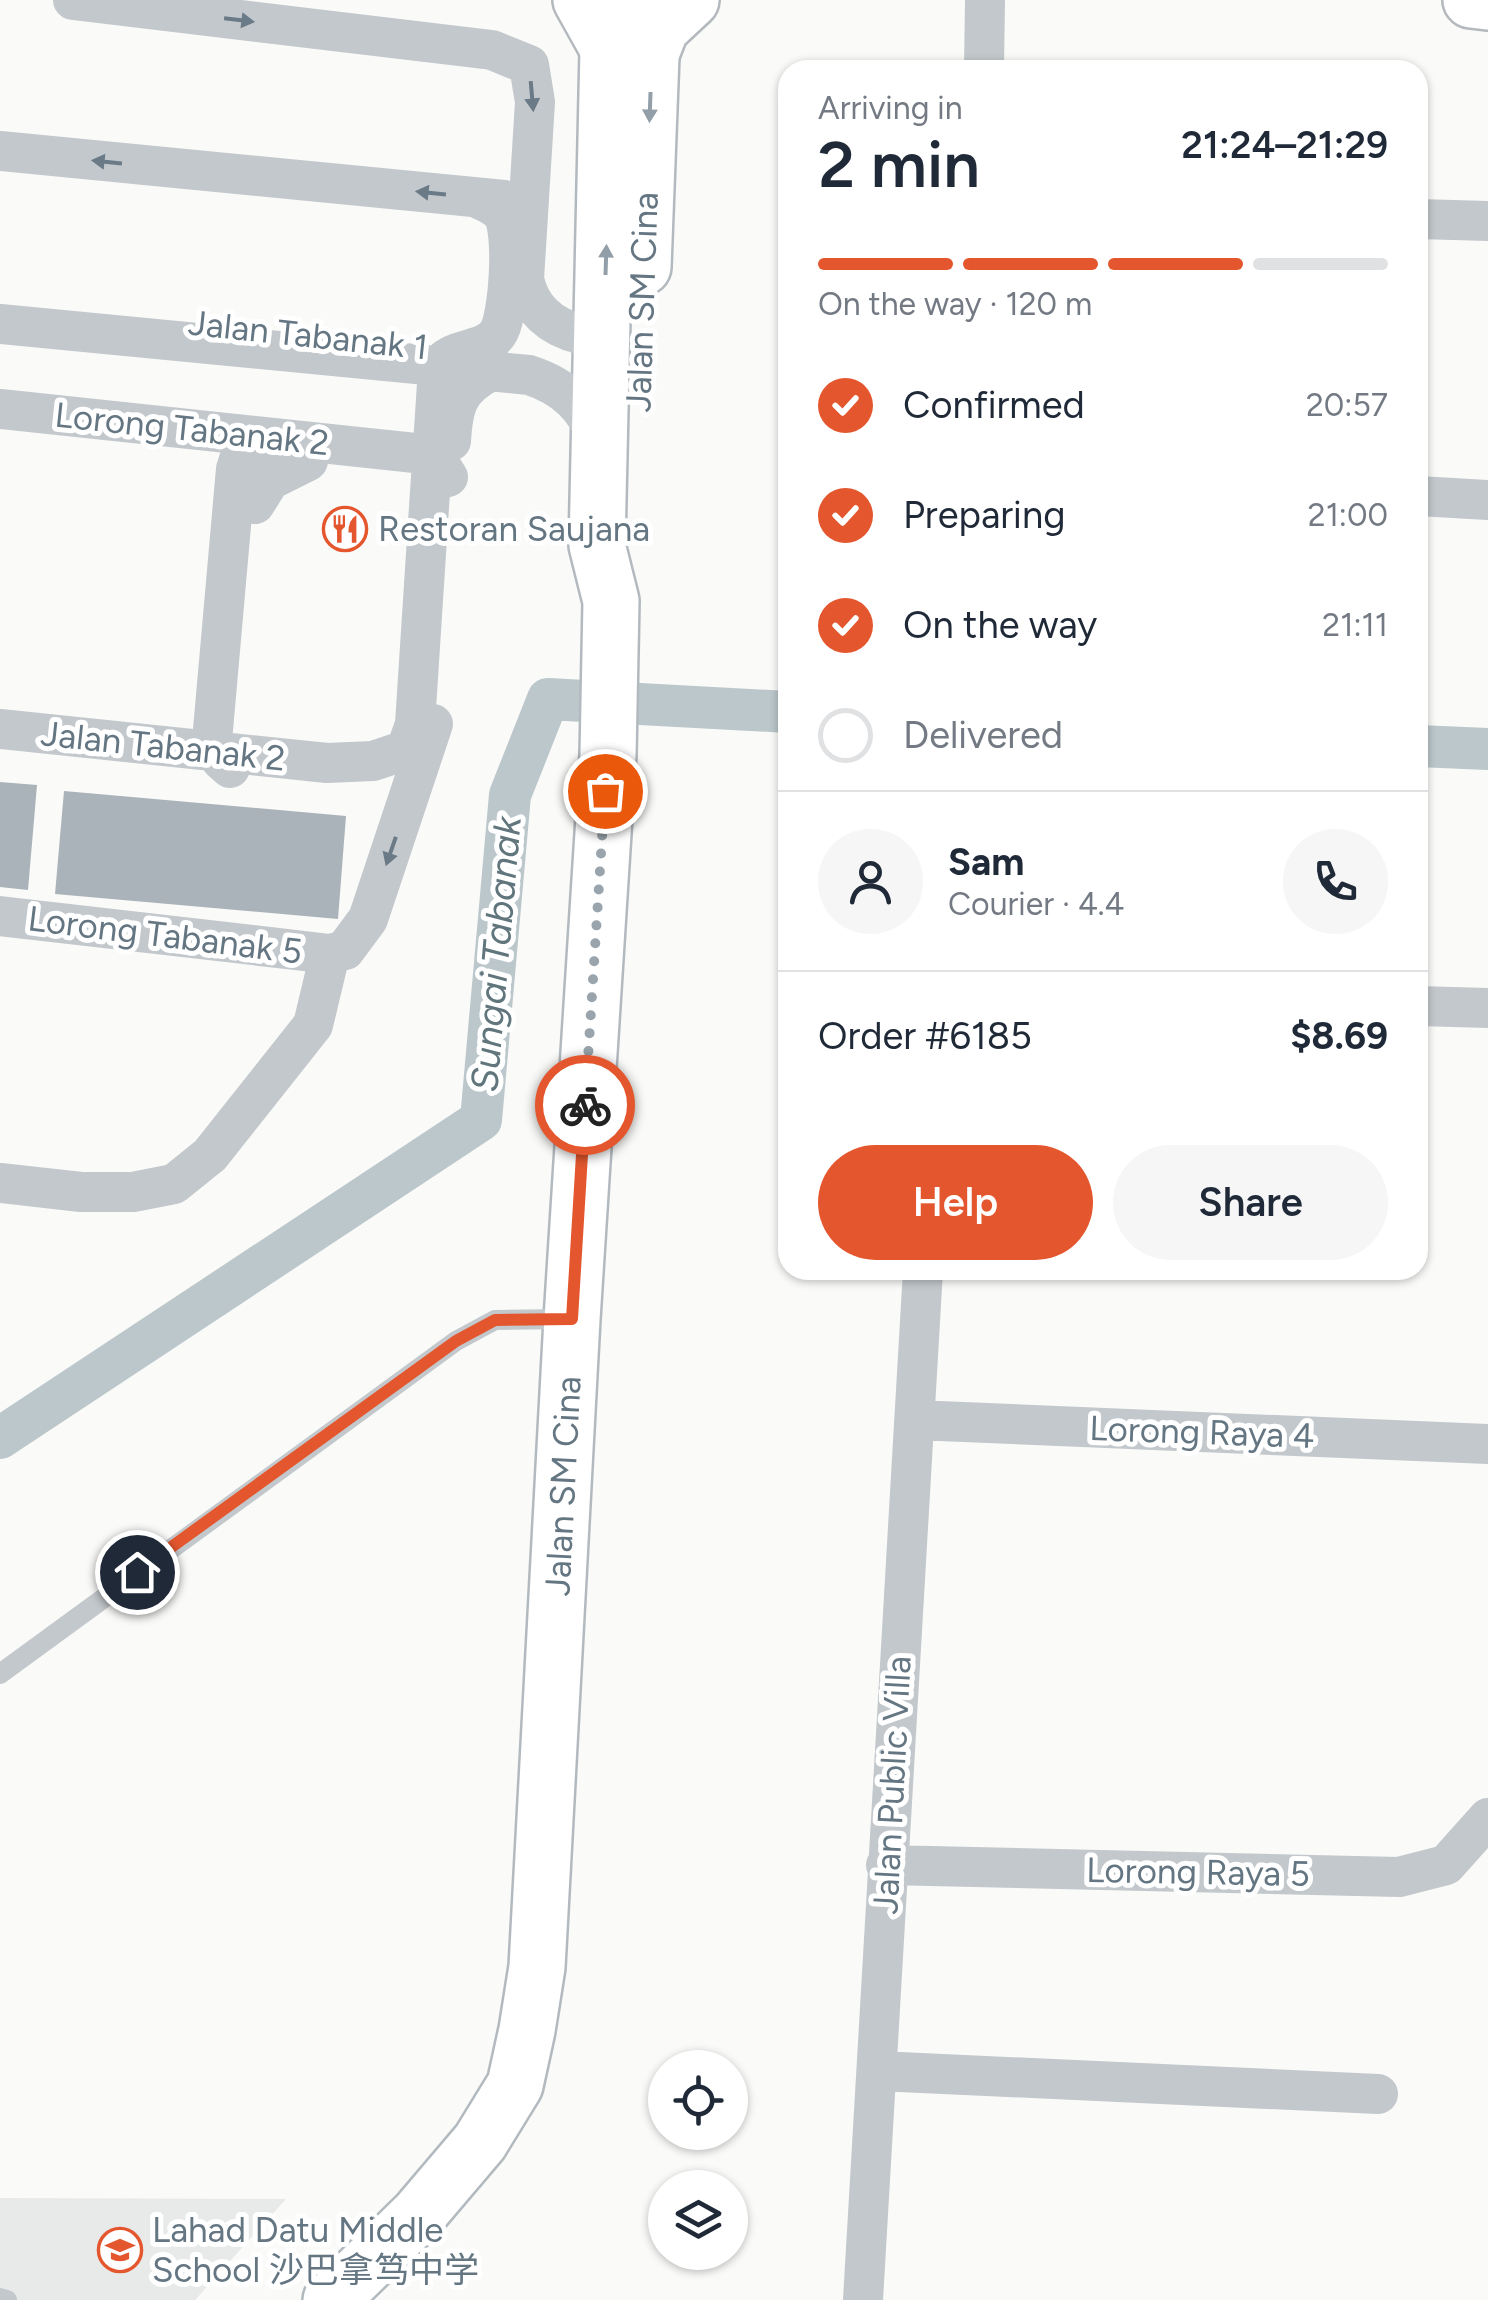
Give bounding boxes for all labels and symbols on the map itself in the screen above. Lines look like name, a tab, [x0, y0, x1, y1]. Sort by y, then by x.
one-way arrow	[224, 12, 256, 28]
one-way arrow	[525, 80, 541, 112]
one-way arrow	[641, 91, 657, 123]
one-way arrow	[91, 153, 123, 169]
one-way arrow	[415, 185, 446, 201]
street label: Jalan SM Cina	[617, 191, 667, 413]
one-way arrow	[598, 244, 614, 276]
street label: Jalan Tabanak 1	[186, 302, 430, 368]
street label: Lorong Tabanak 2	[53, 394, 331, 464]
restaurant icon: Restoran Saujana	[322, 506, 368, 552]
place label: Restoran Saujana	[378, 508, 650, 550]
street label: Jalan Tabanak 2	[39, 712, 287, 780]
pin	[563, 749, 648, 834]
water label: Sungai Tabanak	[461, 813, 531, 1094]
one-way arrow	[383, 837, 398, 867]
street label: Lorong Tabanak 5	[26, 897, 304, 973]
courier	[535, 1055, 635, 1155]
street label: Jalan SM Cina	[536, 1375, 590, 1597]
street label: Lorong Raya 4	[1089, 1407, 1315, 1457]
pin	[95, 1530, 180, 1615]
street label: Jalan Public Villa	[864, 1655, 920, 1915]
street label: Lorong Raya 5	[1086, 1849, 1310, 1895]
place label: Lahad Datu Middle School 沙巴拿笃中学	[152, 2209, 479, 2291]
school or university icon: Lahad Datu Middle School 沙巴拿笃中学	[97, 2227, 143, 2273]

